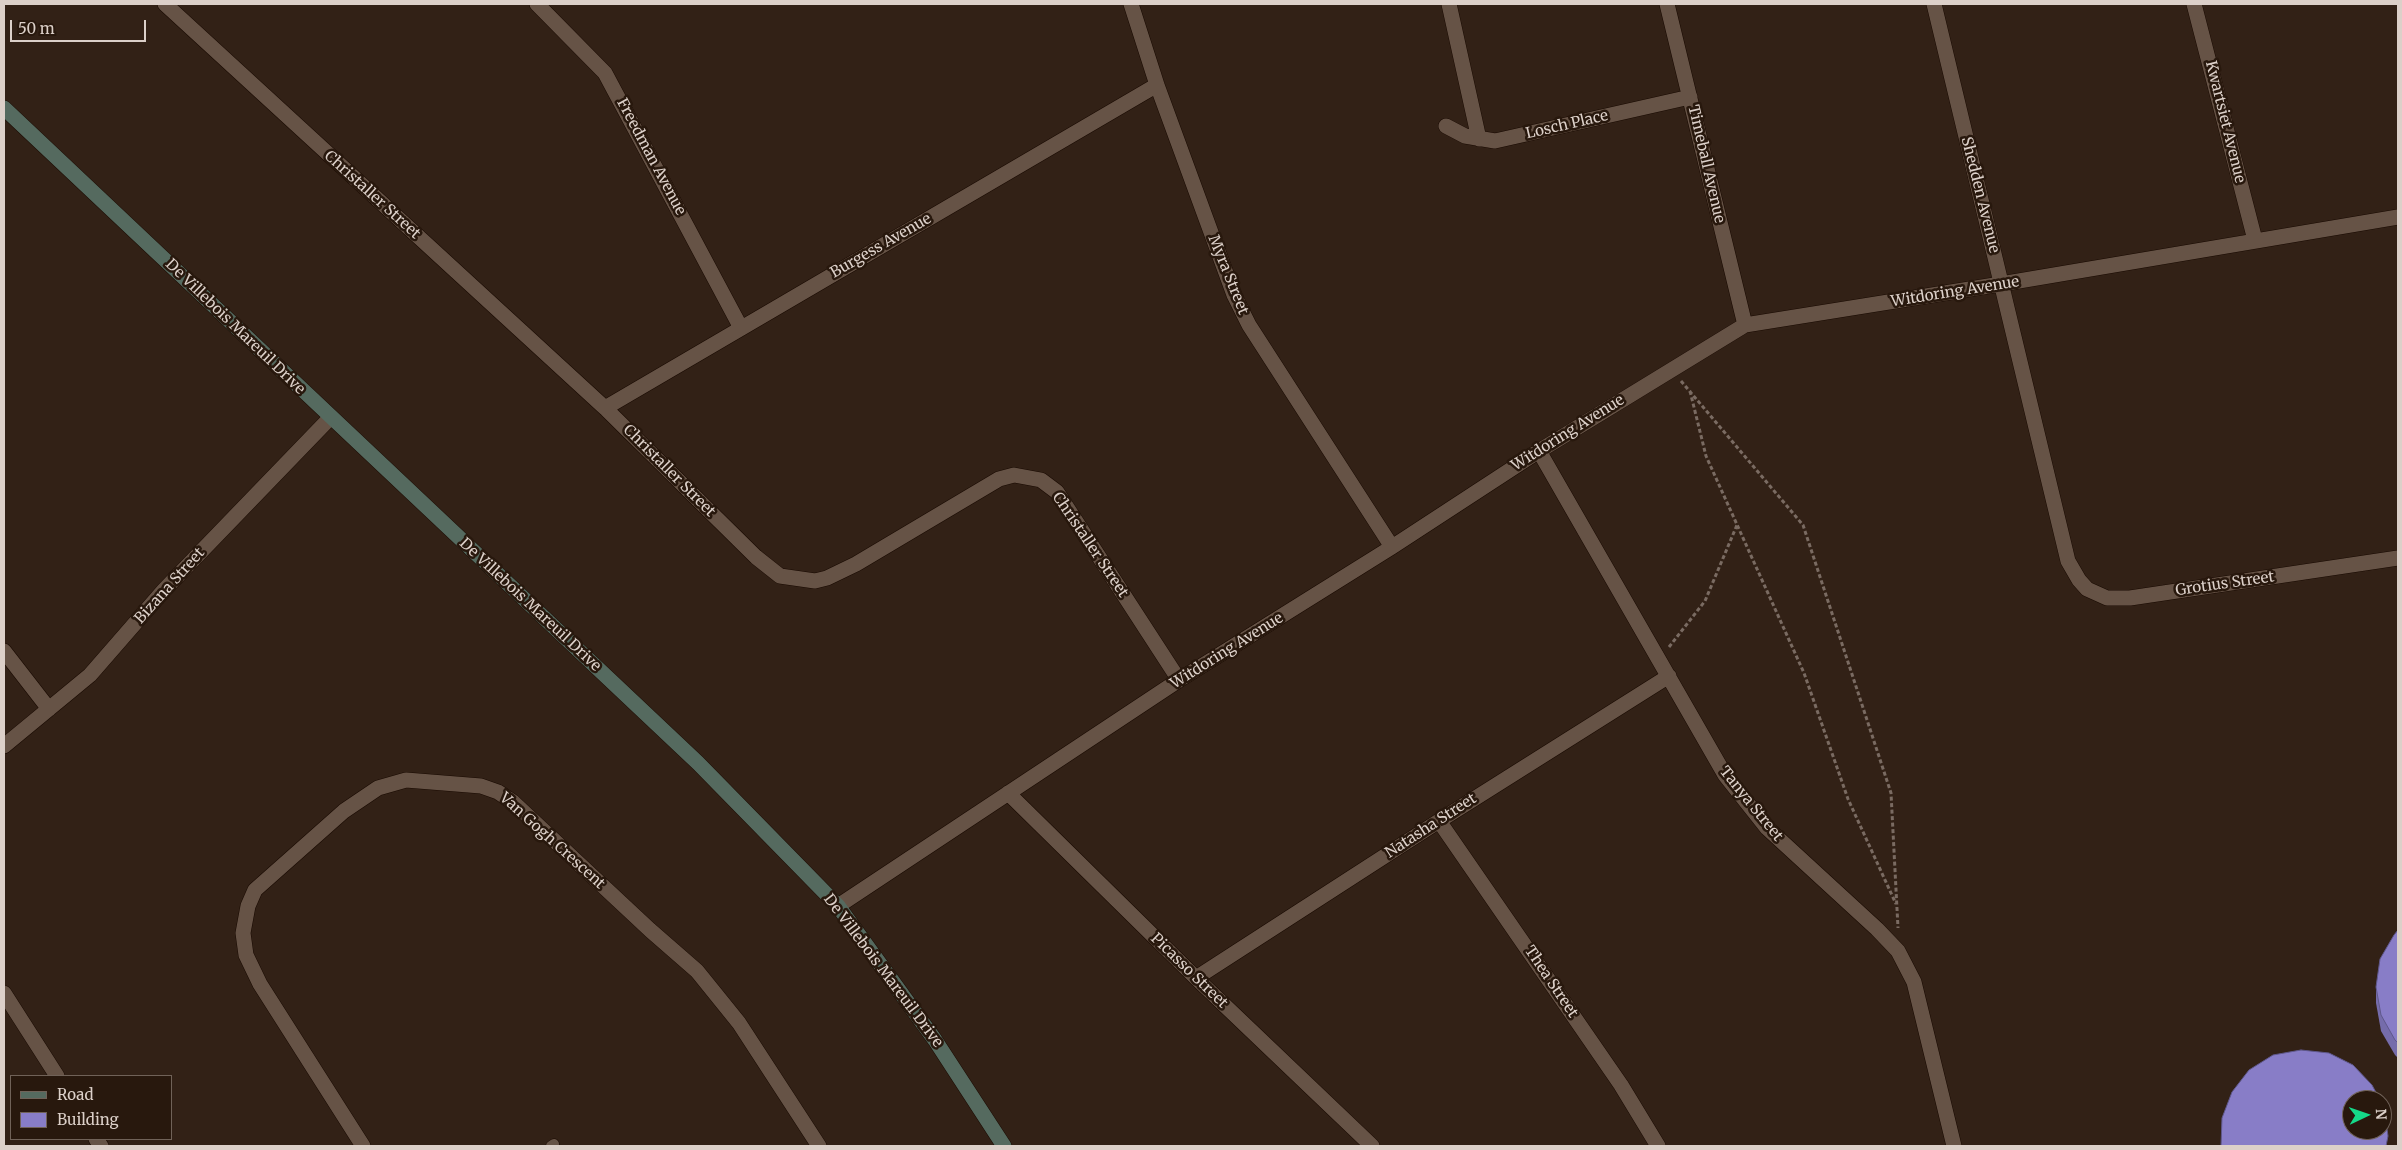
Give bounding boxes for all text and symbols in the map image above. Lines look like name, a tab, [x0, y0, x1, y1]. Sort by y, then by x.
scale bar	[12, 10, 149, 42]
text: 50 m	[18, 19, 55, 38]
street label: Kwartsiet Avenue	[2201, 59, 2249, 185]
street label: Freedman Avenue	[613, 96, 689, 218]
street label: Timeball Avenue	[1684, 103, 1728, 225]
street label: Losch Place	[1524, 107, 1610, 143]
street label: Shedden Avenue	[1957, 135, 2003, 255]
street label: Christaller Street	[320, 147, 424, 243]
street label: Burgess Avenue	[827, 210, 935, 282]
street label: Myra Street	[1204, 233, 1252, 317]
street label: De Villebois Mareuil Drive	[161, 256, 309, 398]
street label: Witdoring Avenue	[1890, 273, 2020, 311]
street label: Witdoring Avenue	[1508, 391, 1628, 475]
street label: Christaller Street	[619, 421, 719, 521]
street label: Christaller Street	[1048, 489, 1132, 601]
street label: De Villebois Mareuil Drive	[455, 535, 605, 675]
street label: Bizana Street	[131, 544, 209, 628]
street label: Grotius Street	[2174, 568, 2276, 600]
street label: Witdoring Avenue	[1167, 609, 1287, 693]
street label: Tanya Street	[1715, 763, 1787, 845]
street label: Van Gogh Crescent	[496, 789, 608, 893]
street label: Natasha Street	[1382, 790, 1480, 862]
street label: De Villebois Mareuil Drive	[820, 891, 946, 1051]
street label: Picasso Street	[1147, 930, 1231, 1012]
street label: Thea Street	[1520, 943, 1582, 1021]
legend	[10, 1075, 172, 1140]
text: Road	[57, 1085, 93, 1104]
north arrow	[2342, 1090, 2392, 1140]
text: N	[2372, 1108, 2390, 1120]
text: Building	[57, 1110, 119, 1129]

